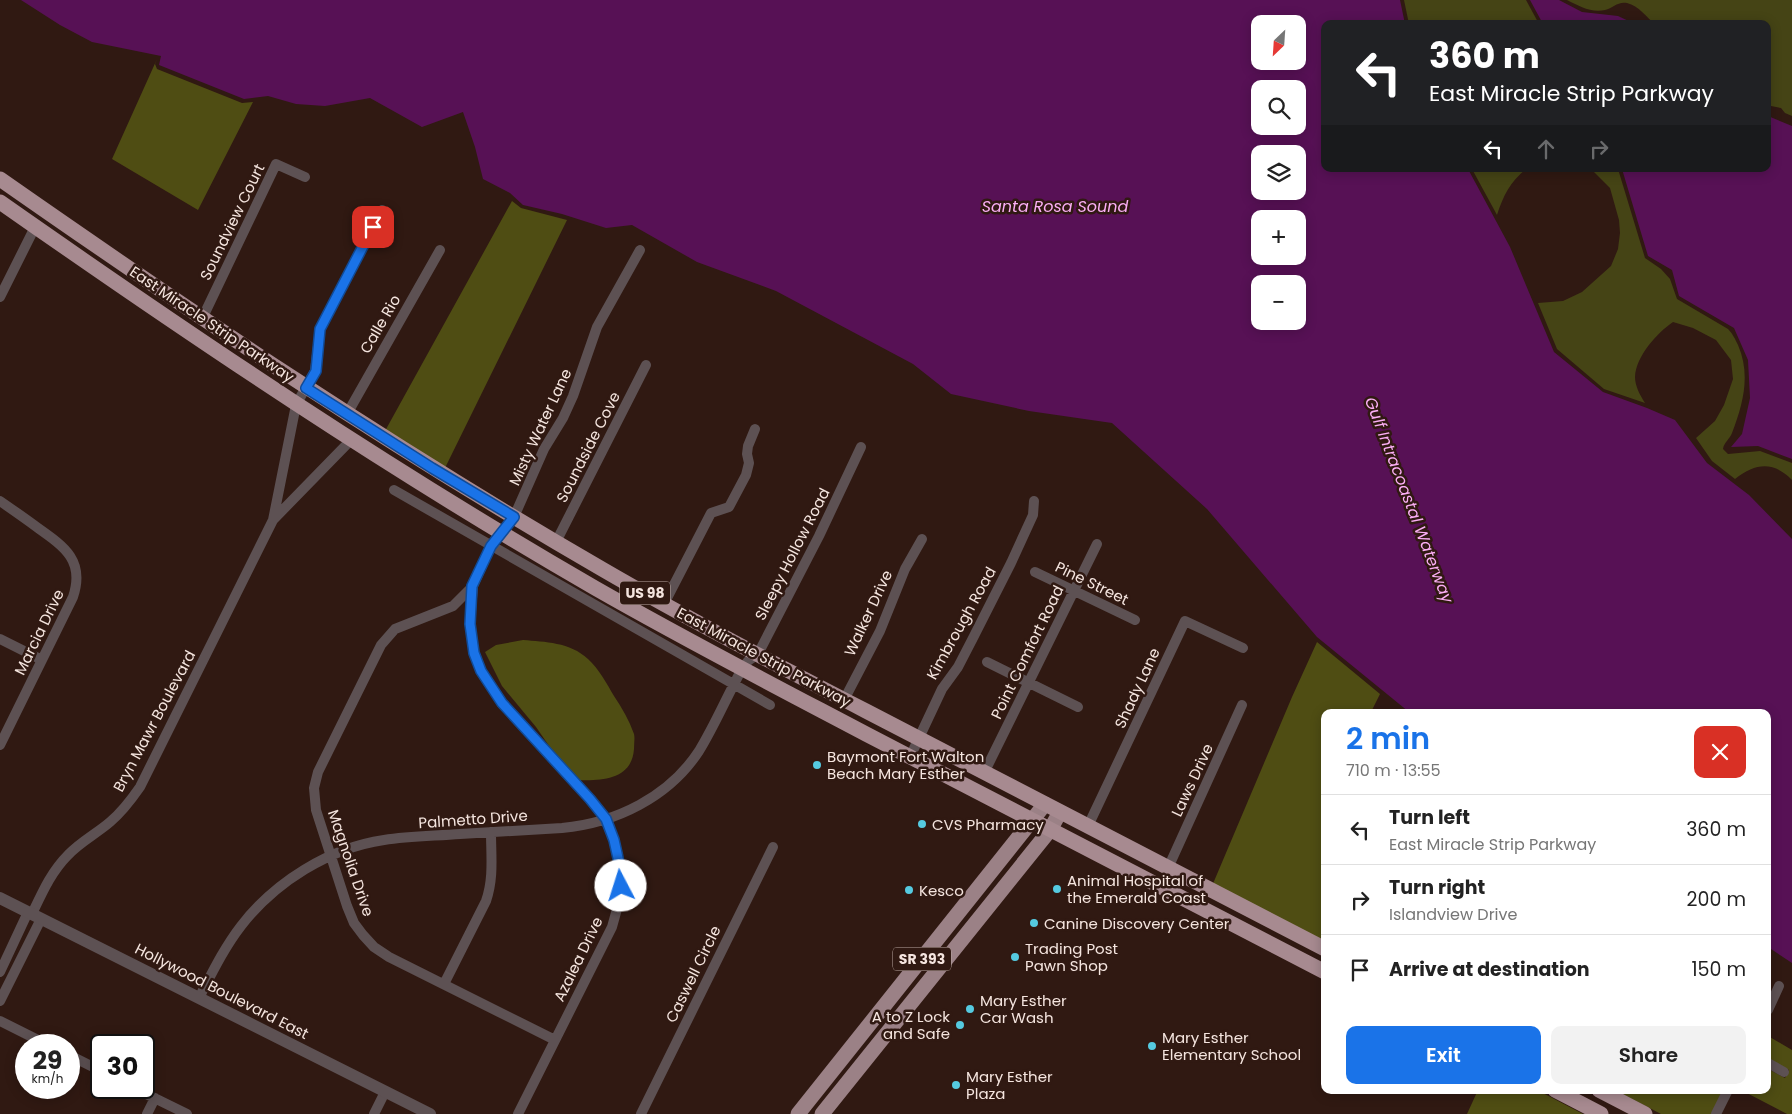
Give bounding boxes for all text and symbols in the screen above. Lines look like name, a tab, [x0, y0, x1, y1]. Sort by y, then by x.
north arrow	[1251, 15, 1306, 70]
map controls	[1251, 15, 1306, 330]
text: 360 m	[1429, 31, 1540, 80]
icon: left	[1346, 40, 1411, 105]
text: East Miracle Strip Parkway	[1429, 78, 1714, 109]
button: search	[1251, 80, 1306, 135]
icon: left	[1479, 135, 1507, 163]
icon: ahead	[1532, 135, 1560, 163]
icon: right	[1585, 135, 1613, 163]
button: layers	[1251, 145, 1306, 200]
street label: Soundview Court	[195, 160, 269, 284]
water label: Santa Rosa Sound	[982, 195, 1128, 218]
pin	[352, 206, 394, 248]
button: +	[1251, 210, 1306, 265]
icon: arrive	[359, 213, 387, 241]
street label: East Miracle Strip Parkway	[126, 261, 299, 387]
button: −	[1251, 275, 1306, 330]
street label: Calle Rio	[355, 291, 405, 357]
street label: Misty Water Lane	[504, 365, 576, 489]
street label: Soundside Cove	[551, 388, 625, 506]
water label: Gulf Intracoastal Waterway	[1359, 394, 1459, 607]
street label: Sleepy Hollow Road	[750, 484, 834, 624]
street label: Pine Street	[1052, 556, 1132, 610]
street label: Kimbrough Road	[921, 563, 1001, 683]
street label: Walker Drive	[839, 567, 897, 659]
road number: US 98	[620, 582, 670, 604]
street label: Point Comfort Road	[985, 582, 1069, 722]
street label: Marcia Drive	[9, 586, 69, 678]
street label: East Miracle Strip Parkway	[673, 602, 855, 712]
street label: Shady Lane	[1109, 644, 1165, 732]
street label: Bryn Mawr Boulevard	[108, 647, 200, 795]
text: 2 min	[1346, 717, 1430, 760]
button: close	[1694, 726, 1746, 778]
street label: Laws Drive	[1166, 740, 1218, 820]
place label: Baymont Fort Walton Beach Mary Esther	[827, 746, 984, 784]
marker: Baymont Fort Walton Beach Mary Esther	[811, 759, 823, 771]
text: 710 m · 13:55	[1346, 759, 1441, 782]
text: Turn left	[1389, 804, 1470, 831]
street label: Palmetto Drive	[418, 805, 528, 833]
street label: Magnolia Drive	[323, 807, 379, 919]
place label: CVS Pharmacy	[932, 814, 1044, 835]
icon: left	[1346, 816, 1374, 844]
text: 360 m	[1686, 816, 1746, 843]
marker: CVS Pharmacy	[916, 818, 928, 830]
text: East Miracle Strip Parkway	[1389, 833, 1596, 856]
position arrow	[594, 859, 646, 911]
place label: Animal Hospital of the Emerald Coast	[1067, 870, 1206, 908]
text: Turn right	[1389, 874, 1485, 901]
place label: Kesco	[919, 880, 964, 901]
marker: Animal Hospital of the Emerald Coast	[1051, 883, 1063, 895]
marker: Kesco	[903, 884, 915, 896]
icon: right	[1346, 886, 1374, 914]
text: 200 m	[1687, 886, 1746, 913]
text: Islandview Drive	[1389, 903, 1517, 926]
street label: Azalea Drive	[548, 913, 608, 1005]
place label: Canine Discovery Center	[1044, 913, 1230, 934]
marker: Canine Discovery Center	[1028, 917, 1040, 929]
street label: Caswell Circle	[660, 922, 726, 1026]
street label: Hollywood Boulevard East	[132, 938, 312, 1044]
place label: Trading Post Pawn Shop	[1025, 938, 1118, 976]
road number: SR 393	[893, 948, 951, 971]
marker: Trading Post Pawn Shop	[1009, 951, 1021, 963]
icon: arrive	[1346, 956, 1374, 984]
text: Arrive at destination	[1389, 956, 1590, 983]
text: 150 m	[1691, 956, 1746, 983]
place label: Mary Esther Car Wash	[980, 990, 1067, 1028]
marker: Mary Esther Car Wash	[964, 1003, 976, 1015]
place label: A to Z Lock and Safe	[872, 1006, 950, 1044]
marker: A to Z Lock and Safe	[954, 1019, 966, 1031]
button: Exit	[1346, 1026, 1541, 1084]
button: Share	[1551, 1026, 1746, 1084]
place label: Mary Esther Elementary School	[1162, 1027, 1301, 1065]
speed limit sign: 30	[90, 1034, 155, 1099]
marker: Mary Esther Elementary School	[1146, 1040, 1158, 1052]
text: 29	[33, 1043, 62, 1078]
place label: Mary Esther Plaza	[966, 1066, 1053, 1104]
text: km/h	[32, 1070, 63, 1087]
marker: Mary Esther Plaza	[950, 1079, 962, 1091]

